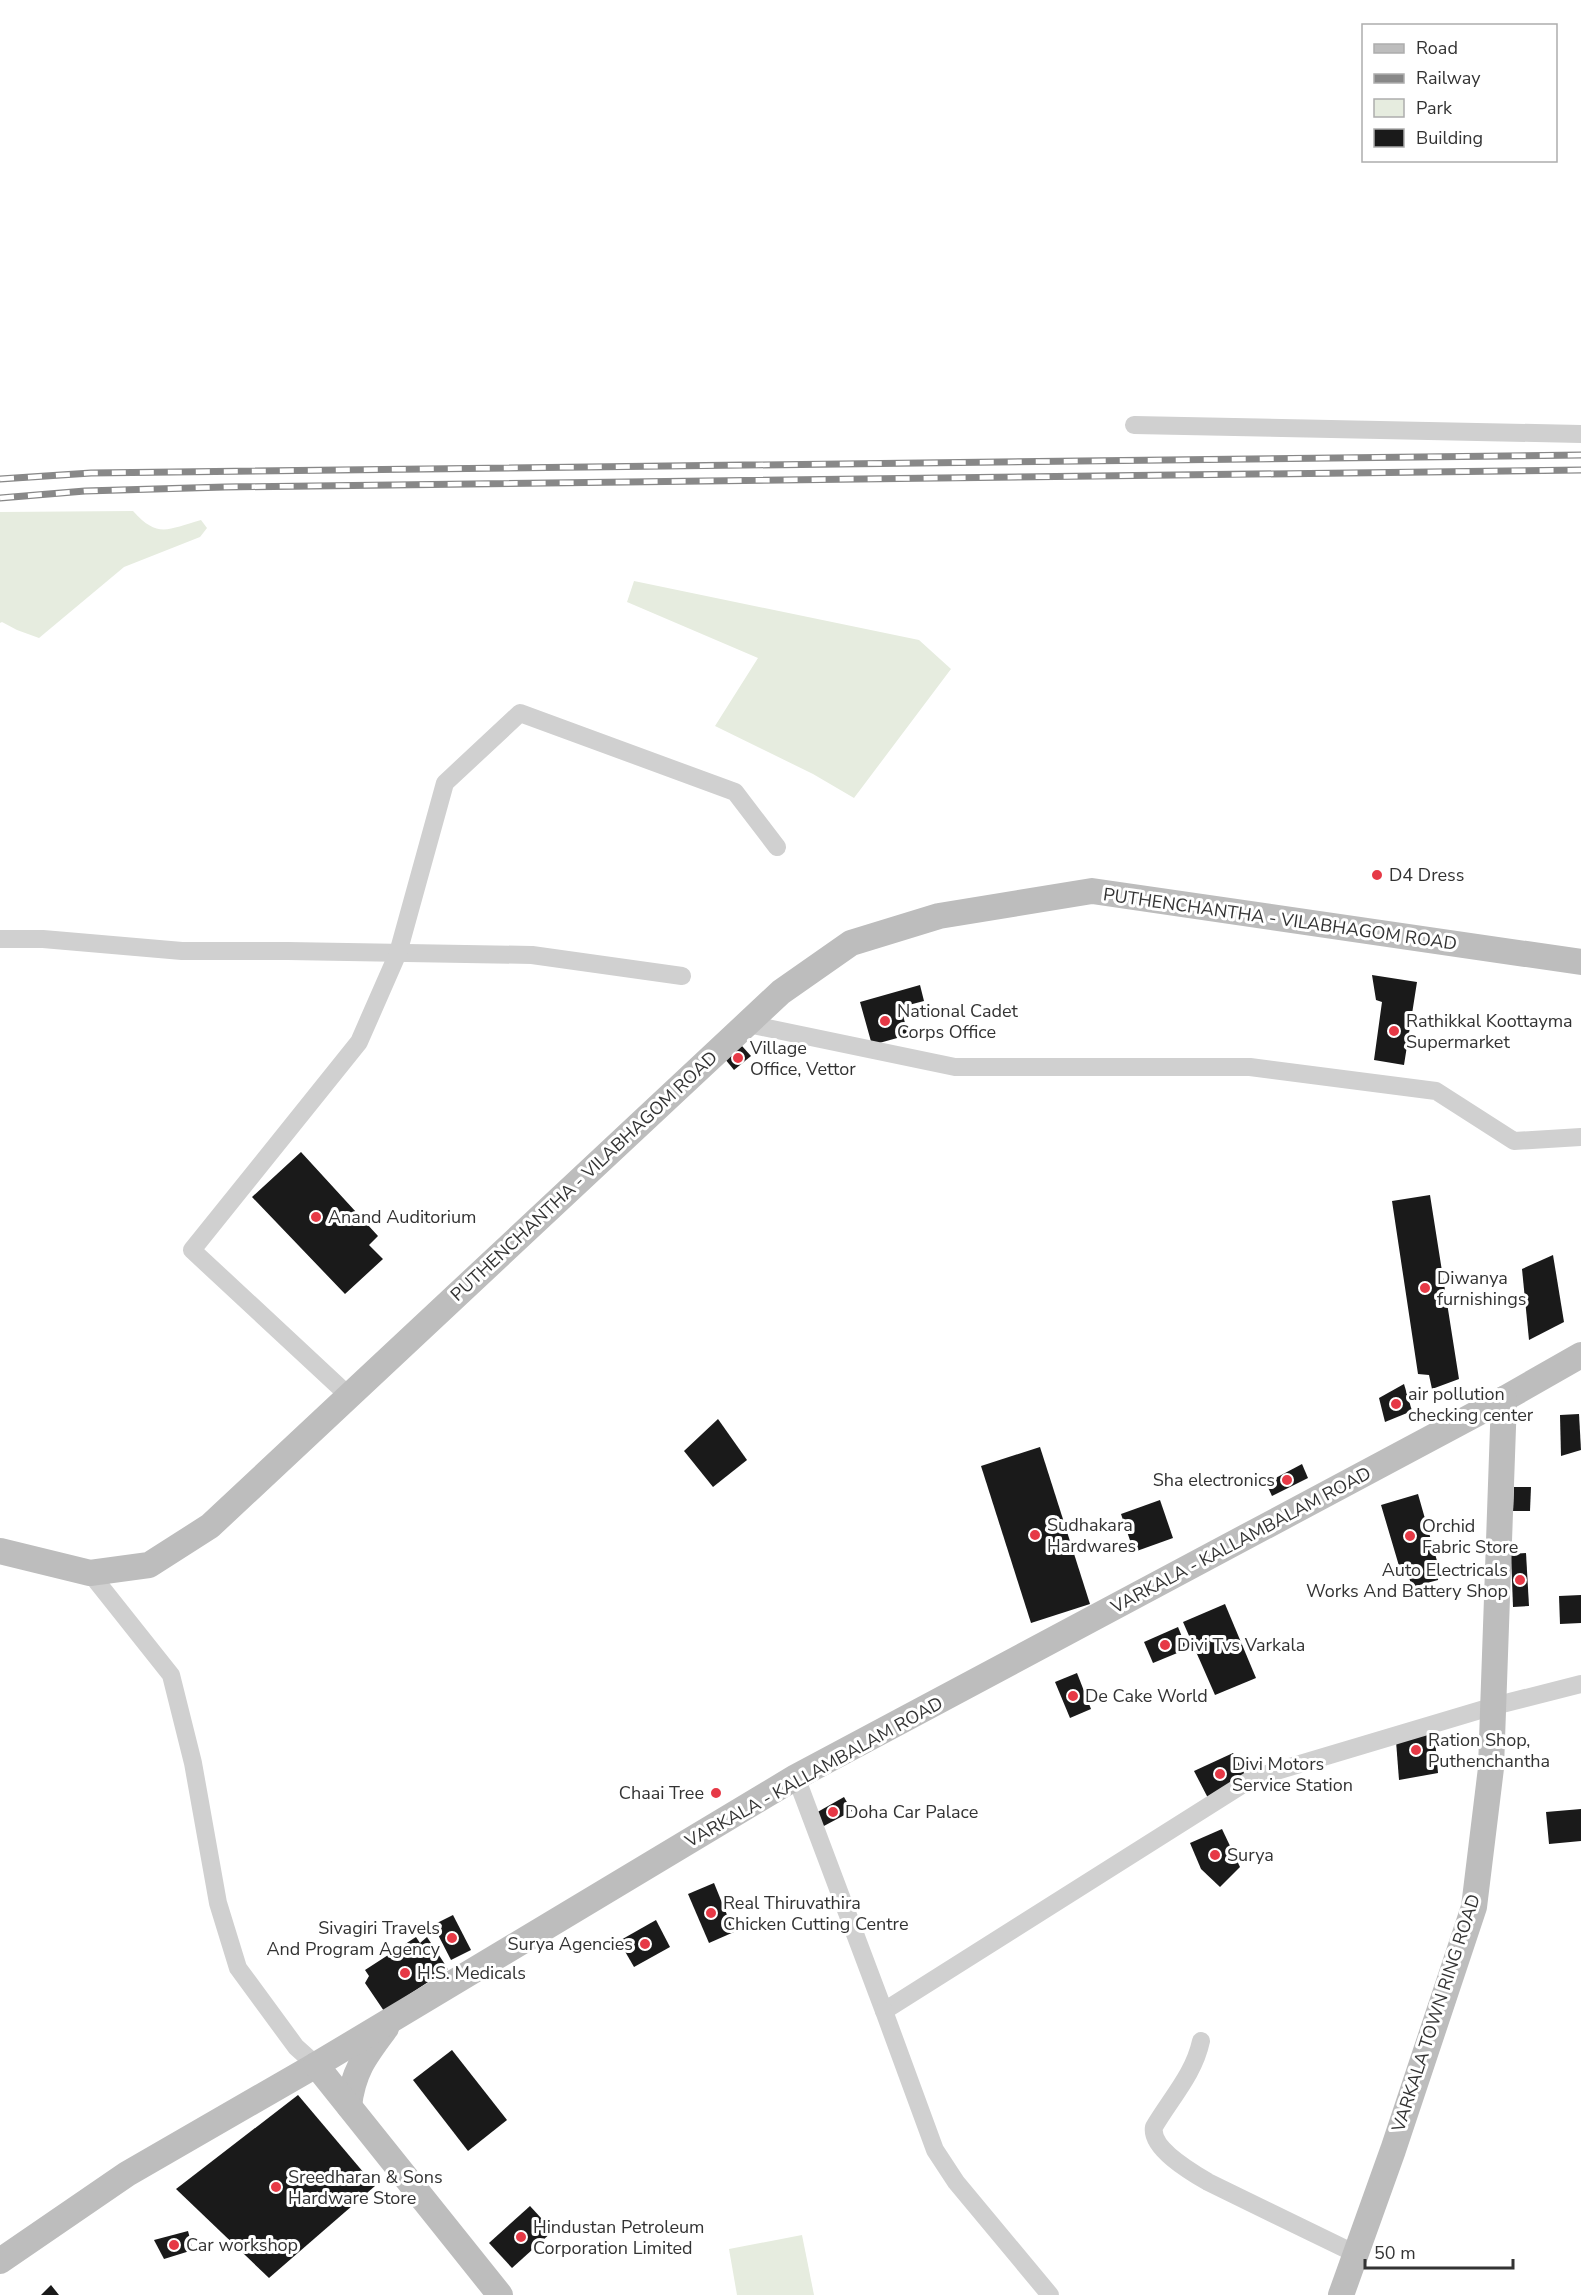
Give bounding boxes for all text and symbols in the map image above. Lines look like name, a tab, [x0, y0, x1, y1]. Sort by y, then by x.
legend	[1362, 24, 1557, 162]
text: Road	[1416, 36, 1458, 60]
text: Railway	[1416, 66, 1481, 90]
text: Park	[1416, 96, 1453, 120]
text: Building	[1416, 126, 1483, 150]
place label: D4 Dress	[1389, 863, 1464, 887]
marker: D4 Dress	[1370, 868, 1384, 882]
street label: PUTHENCHANTHA - VILABHAGOM ROAD	[1102, 882, 1458, 956]
place label: National Cadet Corps Office	[897, 999, 1018, 1044]
place label: Rathikkal Koottayma Supermarket	[1406, 1009, 1573, 1054]
marker: National Cadet Corps Office	[878, 1014, 892, 1028]
marker: Rathikkal Koottayma Supermarket	[1387, 1024, 1401, 1038]
place label: Village Office, Vettor	[749, 1036, 856, 1081]
street label: PUTHENCHANTHA - VILABHAGOM ROAD	[445, 1046, 723, 1306]
marker: Village Office, Vettor	[731, 1051, 745, 1065]
place label: Anand Auditorium	[328, 1205, 476, 1229]
marker: Anand Auditorium	[309, 1210, 323, 1224]
place label: Diwanya furnishings	[1437, 1266, 1526, 1311]
marker: Diwanya furnishings	[1418, 1281, 1432, 1295]
place label: air pollution checking center	[1408, 1382, 1534, 1427]
marker: air pollution checking center	[1389, 1397, 1403, 1411]
street label: VARKALA - KALLAMBALAM ROAD	[1106, 1461, 1375, 1619]
place label: Sha electronics	[1153, 1468, 1275, 1492]
marker: Sha electronics	[1280, 1473, 1294, 1487]
place label: Sudhakara Hardwares	[1047, 1513, 1136, 1558]
place label: Orchid Fabric Store	[1422, 1514, 1518, 1559]
marker: Sudhakara Hardwares	[1028, 1528, 1042, 1542]
marker: Orchid Fabric Store	[1403, 1529, 1417, 1543]
place label: Auto Electricals Works And Battery Shop	[1306, 1558, 1508, 1603]
marker: Auto Electricals Works And Battery Shop	[1513, 1573, 1527, 1587]
place label: Divi Tvs Varkala	[1177, 1633, 1305, 1657]
marker: Divi Tvs Varkala	[1158, 1638, 1172, 1652]
place label: De Cake World	[1085, 1684, 1208, 1708]
marker: De Cake World	[1066, 1689, 1080, 1703]
street label: VARKALA - KALLAMBALAM ROAD	[680, 1691, 947, 1854]
place label: Ration Shop, Puthenchantha	[1428, 1728, 1550, 1773]
marker: Ration Shop, Puthenchantha	[1409, 1743, 1423, 1757]
place label: Divi Motors Service Station	[1232, 1752, 1353, 1797]
marker: Divi Motors Service Station	[1213, 1767, 1227, 1781]
place label: Chaai Tree	[619, 1781, 704, 1805]
marker: Chaai Tree	[709, 1786, 723, 1800]
place label: Doha Car Palace	[845, 1800, 978, 1824]
marker: Doha Car Palace	[826, 1805, 840, 1819]
place label: Surya	[1227, 1843, 1274, 1867]
marker: Surya	[1208, 1848, 1222, 1862]
place label: Real Thiruvathira Chicken Cutting Centre	[723, 1891, 908, 1936]
street label: VARKALA TOWN RING ROAD	[1386, 1891, 1486, 2136]
marker: Real Thiruvathira Chicken Cutting Centre	[704, 1906, 718, 1920]
place label: Sivagiri Travels And Program Agency	[266, 1916, 441, 1961]
marker: Sivagiri Travels And Program Agency	[445, 1931, 459, 1945]
place label: Surya Agencies	[507, 1932, 633, 1956]
marker: Surya Agencies	[638, 1937, 652, 1951]
place label: H.S. Medicals	[417, 1961, 526, 1985]
marker: H.S. Medicals	[398, 1966, 412, 1980]
place label: Sreedharan & Sons Hardware Store	[288, 2165, 443, 2210]
marker: Sreedharan & Sons Hardware Store	[269, 2180, 283, 2194]
place label: Hindustan Petroleum Corporation Limited	[533, 2215, 704, 2260]
marker: Hindustan Petroleum Corporation Limited	[514, 2230, 528, 2244]
scale bar	[1365, 2232, 1514, 2270]
place label: Car workshop	[186, 2233, 298, 2257]
marker: Car workshop	[167, 2238, 181, 2252]
text: 50 m	[1374, 2241, 1416, 2265]

